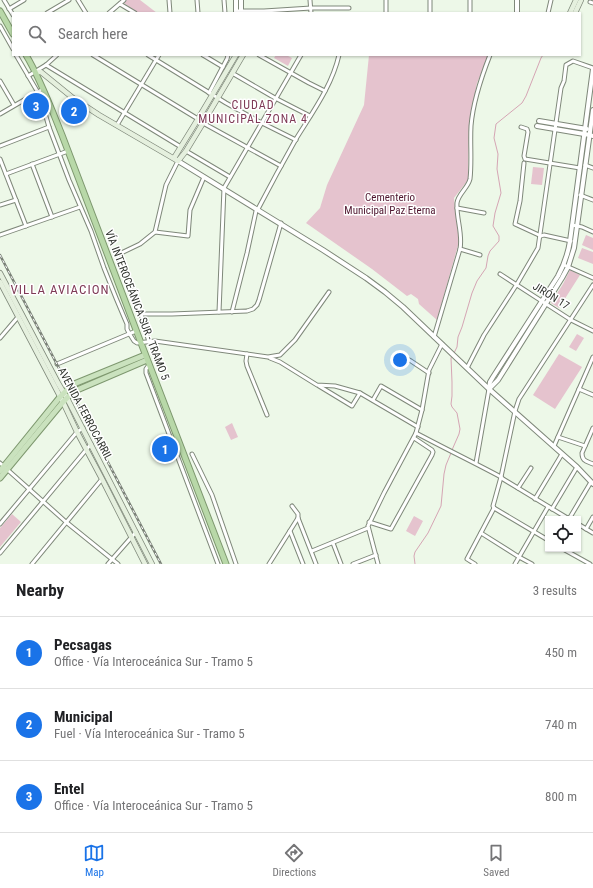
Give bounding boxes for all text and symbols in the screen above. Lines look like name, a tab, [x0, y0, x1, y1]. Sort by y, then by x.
search box	[12, 12, 581, 56]
icon: search	[26, 23, 48, 45]
text: Search here	[58, 25, 128, 43]
pin: 3	[23, 91, 49, 121]
pin: 2	[61, 96, 87, 126]
district label: CIUDAD MUNICIPAL ZONA 4	[198, 98, 308, 126]
park label: Cementerio Municipal Paz Eterna	[344, 191, 436, 217]
street label: VÍA INTEROCEÁNICA SUR - TRAMO 5	[102, 228, 172, 382]
street label: JIRÓN 17	[530, 280, 572, 312]
district label: VILLA AVIACION	[10, 282, 110, 297]
your location	[390, 350, 410, 370]
street label: AVENIDA FERROCARRIL	[55, 365, 115, 463]
pin: 1	[152, 434, 178, 464]
map controls	[545, 516, 581, 552]
button: locate	[545, 516, 581, 552]
text: Nearby	[16, 580, 64, 600]
text: 3 results	[533, 583, 577, 598]
text: Pecsagas	[54, 636, 112, 654]
text: 1	[26, 645, 32, 660]
text: 450 m	[545, 645, 577, 660]
text: Office · Vía Interoceánica Sur - Tramo 5	[54, 654, 253, 669]
text: Municipal	[54, 708, 113, 726]
text: 2	[26, 717, 32, 732]
text: 740 m	[545, 717, 577, 732]
text: Fuel · Vía Interoceánica Sur - Tramo 5	[54, 726, 245, 741]
text: Entel	[54, 780, 84, 798]
text: 3	[26, 789, 32, 804]
text: 800 m	[545, 789, 577, 804]
text: Office · Vía Interoceánica Sur - Tramo 5	[54, 798, 253, 813]
tab: Map	[83, 842, 105, 879]
tab: Directions	[272, 842, 316, 879]
tab: Saved	[483, 842, 510, 879]

